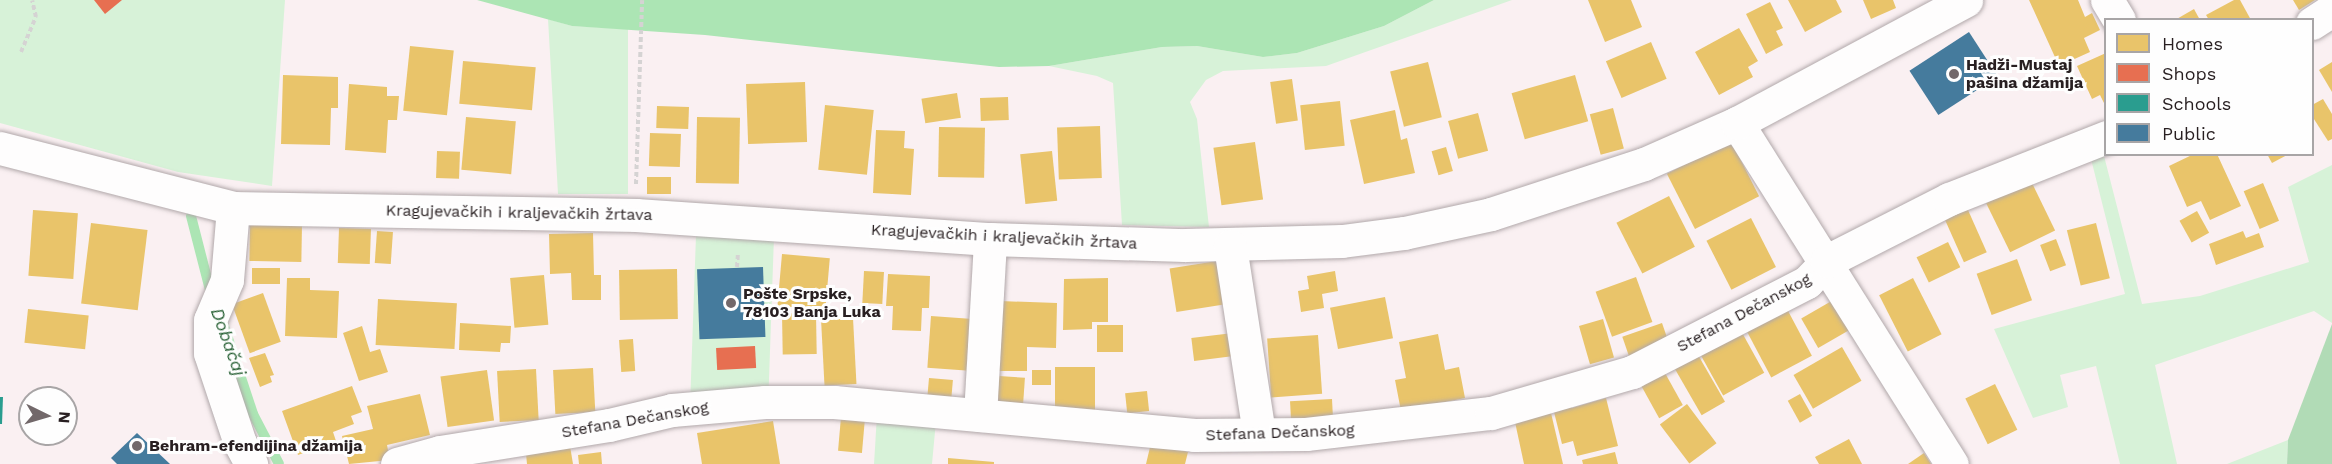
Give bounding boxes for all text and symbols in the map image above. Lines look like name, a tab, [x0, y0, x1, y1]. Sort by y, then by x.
legend	[2104, 18, 2314, 156]
text: Homes	[2162, 33, 2223, 54]
place label: Hadži-Mustaj pašina džamija	[1966, 55, 2083, 93]
text: Shops	[2162, 63, 2216, 84]
marker: Hadži-Mustaj pašina džamija	[1947, 67, 1961, 81]
text: Schools	[2162, 93, 2231, 114]
text: Public	[2162, 123, 2216, 144]
street label: Kragujevačkih i kraljevačkih žrtava	[386, 201, 652, 225]
street label: Kragujevačkih i kraljevačkih žrtava	[870, 220, 1138, 254]
street label: Stefana Dečanskog	[1674, 269, 1814, 357]
place label: Pošte Srpske, 78103 Banja Luka	[743, 284, 881, 322]
marker: Pošte Srpske, 78103 Banja Luka	[724, 296, 738, 310]
water label: Dobačaj	[206, 305, 250, 379]
north arrow	[18, 386, 78, 446]
street label: Stefana Dečanskog	[560, 398, 710, 442]
text: N	[54, 411, 74, 424]
street label: Stefana Dečanskog	[1205, 421, 1355, 445]
place label: Behram-efendijina džamija	[149, 436, 363, 456]
marker: Behram-efendijina džamija	[130, 439, 144, 453]

